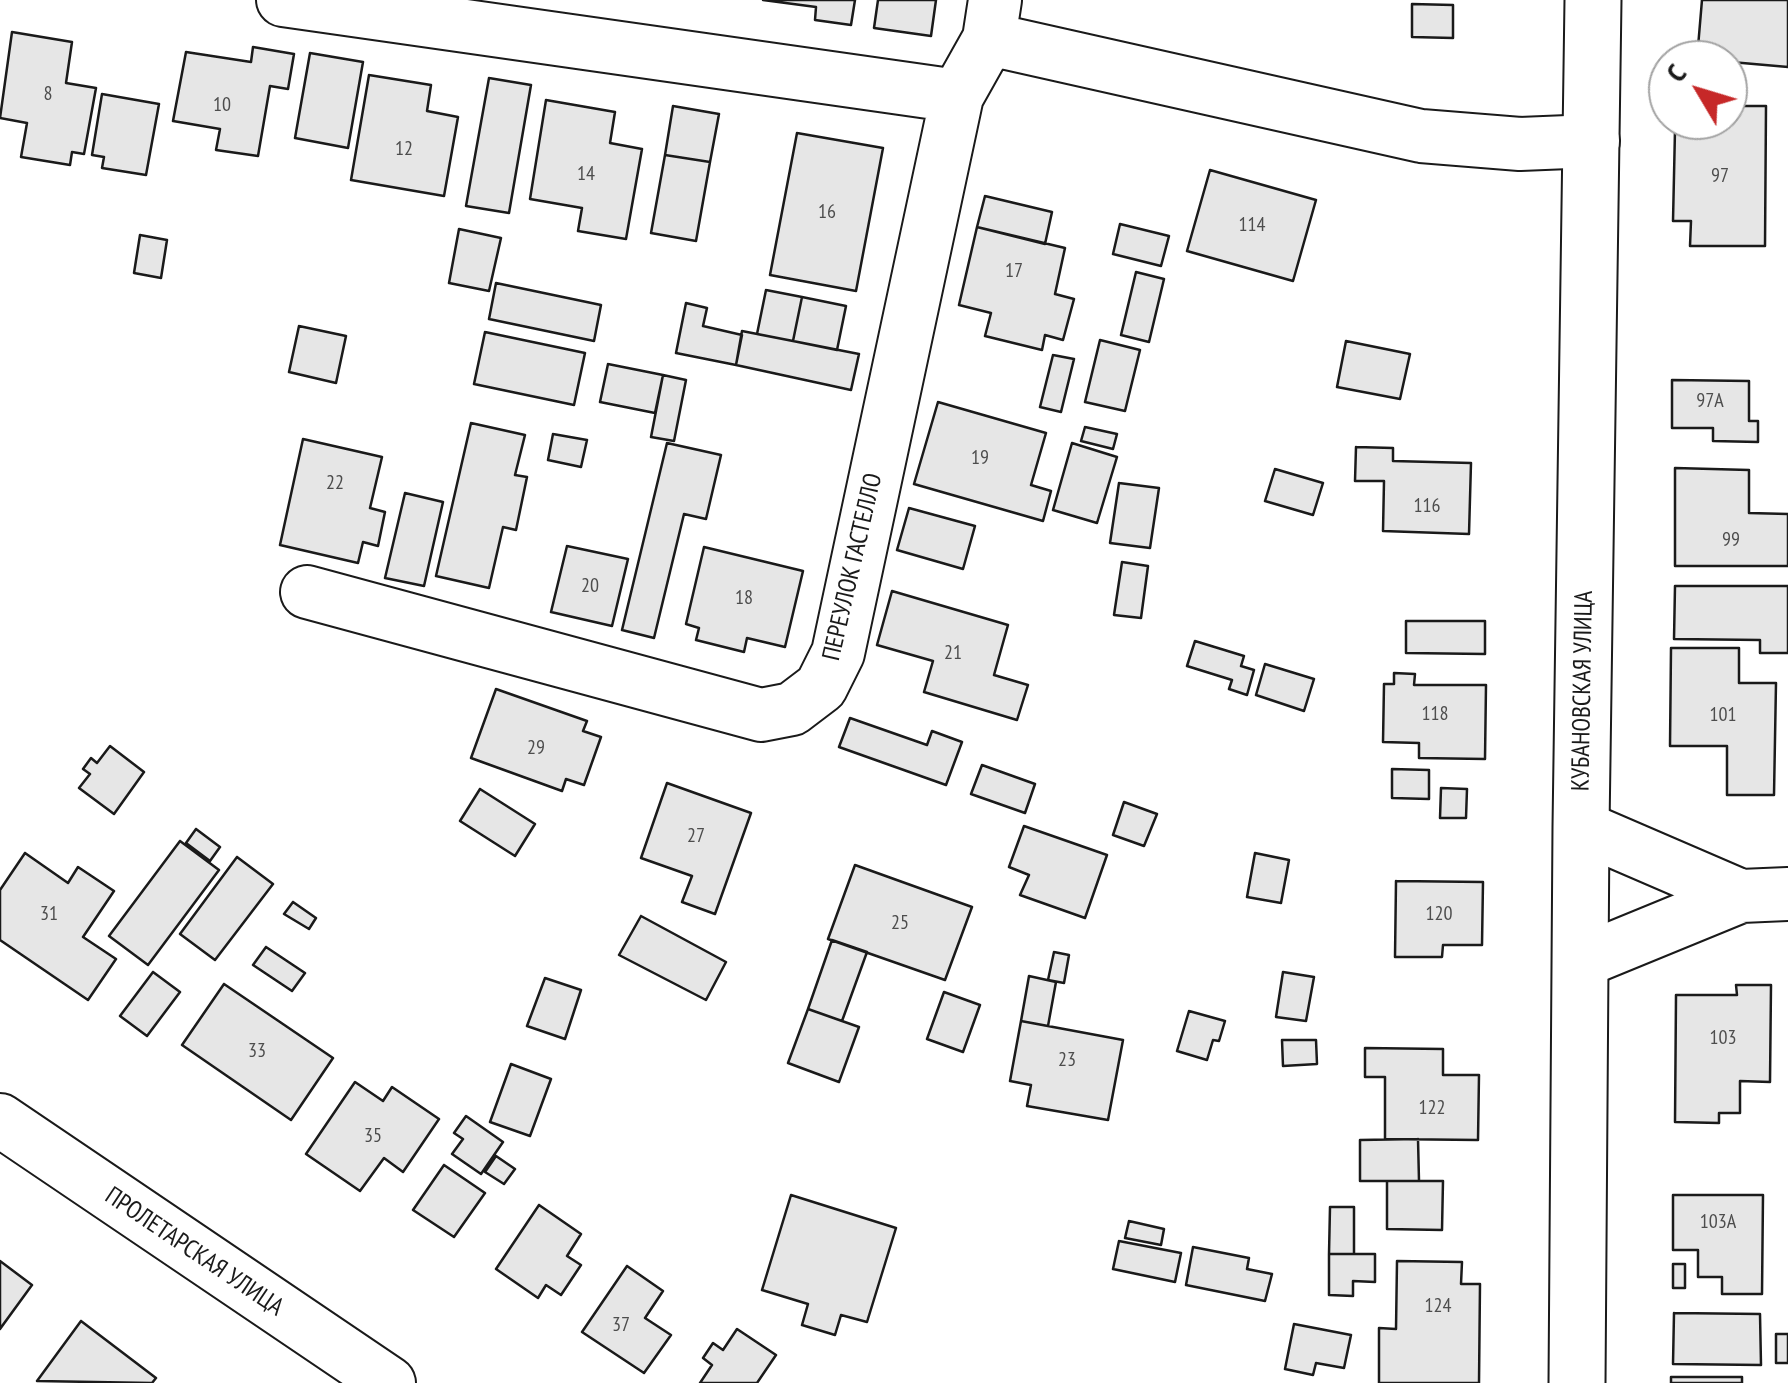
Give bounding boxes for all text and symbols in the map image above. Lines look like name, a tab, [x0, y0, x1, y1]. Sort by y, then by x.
north arrow	[1648, 40, 1748, 140]
text: С	[1657, 56, 1694, 89]
house number: 8	[44, 82, 52, 106]
house number: 10	[213, 93, 231, 117]
house number: 12	[395, 137, 413, 161]
house number: 14	[577, 162, 595, 186]
house number: 97	[1711, 164, 1729, 188]
house number: 16	[818, 200, 836, 224]
house number: 114	[1239, 213, 1265, 237]
house number: 17	[1005, 259, 1023, 283]
house number: 97А	[1696, 389, 1724, 413]
house number: 19	[971, 446, 989, 470]
house number: 22	[326, 471, 344, 495]
street label: ПЕРЕУЛОК ГАСТЕЛЛО	[817, 471, 889, 663]
house number: 116	[1414, 494, 1440, 518]
house number: 99	[1722, 528, 1740, 552]
house number: 20	[581, 574, 599, 598]
house number: 18	[735, 586, 753, 610]
street label: КУБАНОВСКАЯ УЛИЦА	[1566, 591, 1600, 791]
house number: 21	[944, 641, 962, 665]
house number: 118	[1422, 702, 1448, 726]
house number: 101	[1710, 703, 1736, 727]
house number: 29	[527, 736, 545, 760]
house number: 27	[687, 824, 705, 848]
house number: 31	[40, 902, 58, 926]
house number: 120	[1426, 902, 1452, 926]
house number: 25	[891, 911, 909, 935]
house number: 103	[1710, 1026, 1736, 1050]
house number: 33	[248, 1039, 266, 1063]
house number: 23	[1058, 1048, 1076, 1072]
house number: 122	[1419, 1096, 1445, 1120]
house number: 35	[364, 1124, 382, 1148]
street label: ПРОЛЕТАРСКАЯ УЛИЦА	[99, 1181, 289, 1323]
house number: 103А	[1700, 1210, 1736, 1234]
house number: 124	[1425, 1294, 1451, 1318]
house number: 37	[612, 1313, 630, 1337]

